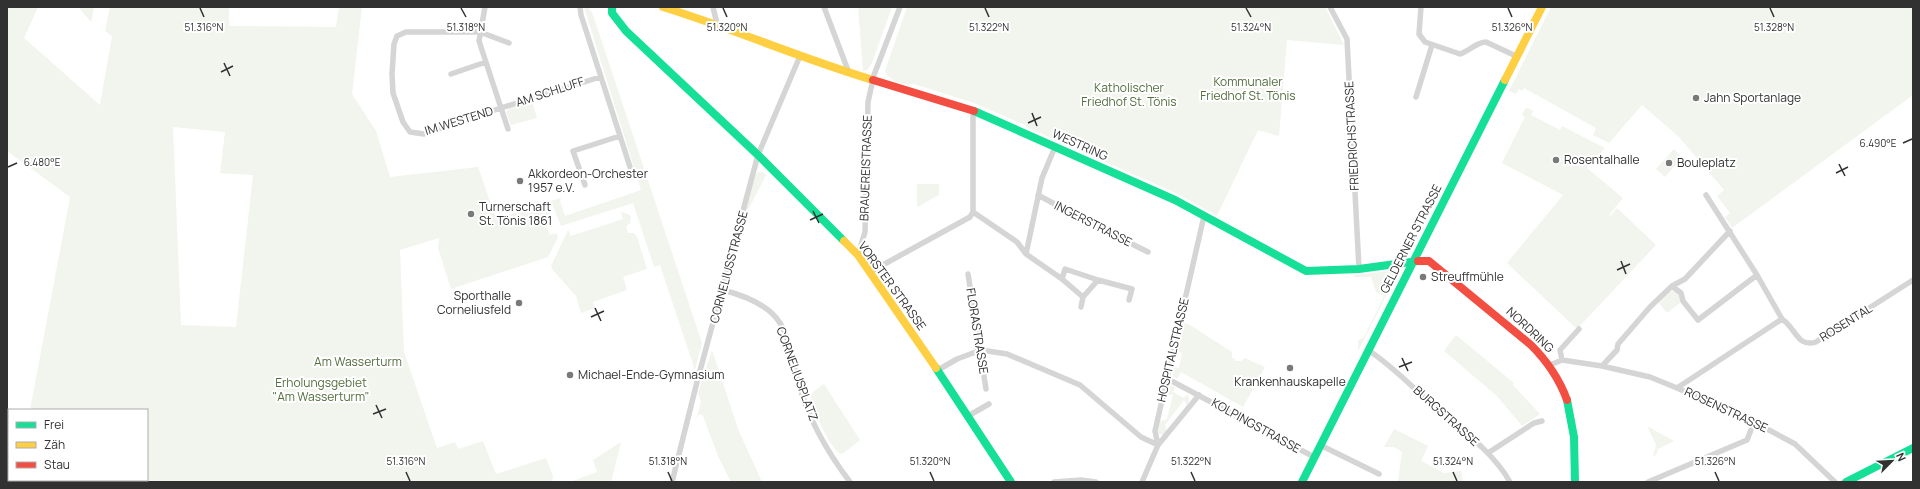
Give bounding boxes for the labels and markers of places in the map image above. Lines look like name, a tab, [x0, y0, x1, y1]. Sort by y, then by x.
place label: Jahn Sportanlage	[1704, 89, 1801, 106]
marker: Jahn Sportanlage	[1691, 93, 1701, 103]
place label: Rosentalhalle	[1564, 151, 1640, 168]
place label: Bouleplatz	[1677, 154, 1736, 171]
marker: Rosentalhalle	[1551, 155, 1561, 165]
marker: Bouleplatz	[1664, 158, 1674, 168]
place label: Akkordeon-Orchester 1957 e.V.	[528, 165, 649, 196]
marker: Akkordeon-Orchester 1957 e.V.	[515, 176, 525, 186]
place label: Turnerschaft St. Tönis 1861	[479, 198, 552, 229]
marker: Turnerschaft St. Tönis 1861	[466, 209, 476, 219]
place label: Streuffmühle	[1431, 268, 1504, 285]
marker: Streuffmühle	[1418, 272, 1428, 282]
place label: Sporthalle Corneliusfeld	[437, 287, 511, 318]
marker: Sporthalle Corneliusfeld	[514, 298, 524, 308]
marker: Krankenhauskapelle	[1285, 363, 1295, 373]
place label: Michael-Ende-Gymnasium	[578, 366, 724, 383]
marker: Michael-Ende-Gymnasium	[565, 370, 575, 380]
place label: Krankenhauskapelle	[1234, 373, 1346, 390]

